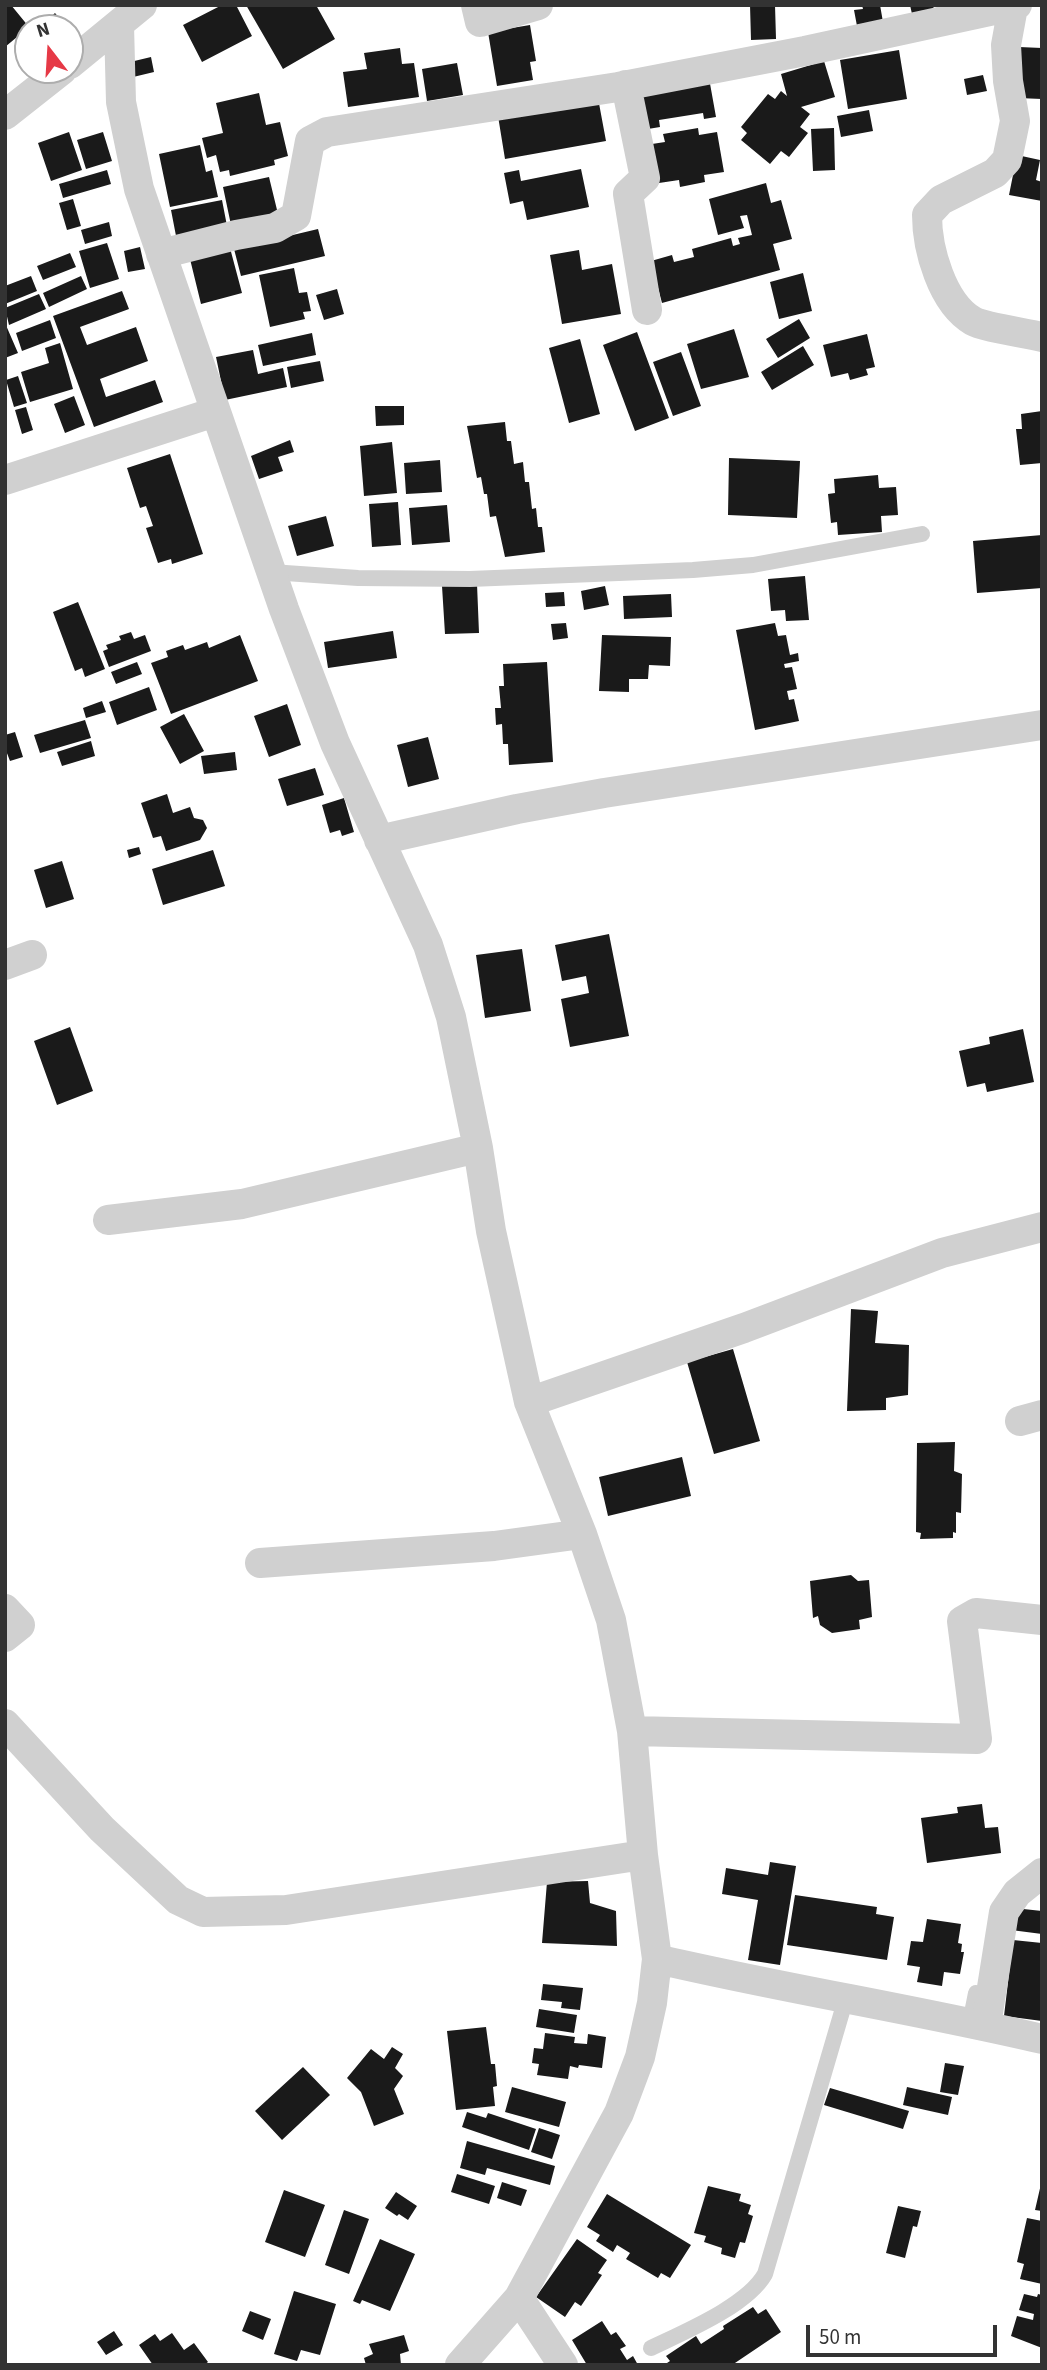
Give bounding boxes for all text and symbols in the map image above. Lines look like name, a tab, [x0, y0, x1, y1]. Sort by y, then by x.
north arrow	[14, 14, 84, 84]
text: N	[33, 16, 53, 45]
scale bar	[809, 2310, 1000, 2354]
text: 50 m	[819, 2322, 861, 2352]

